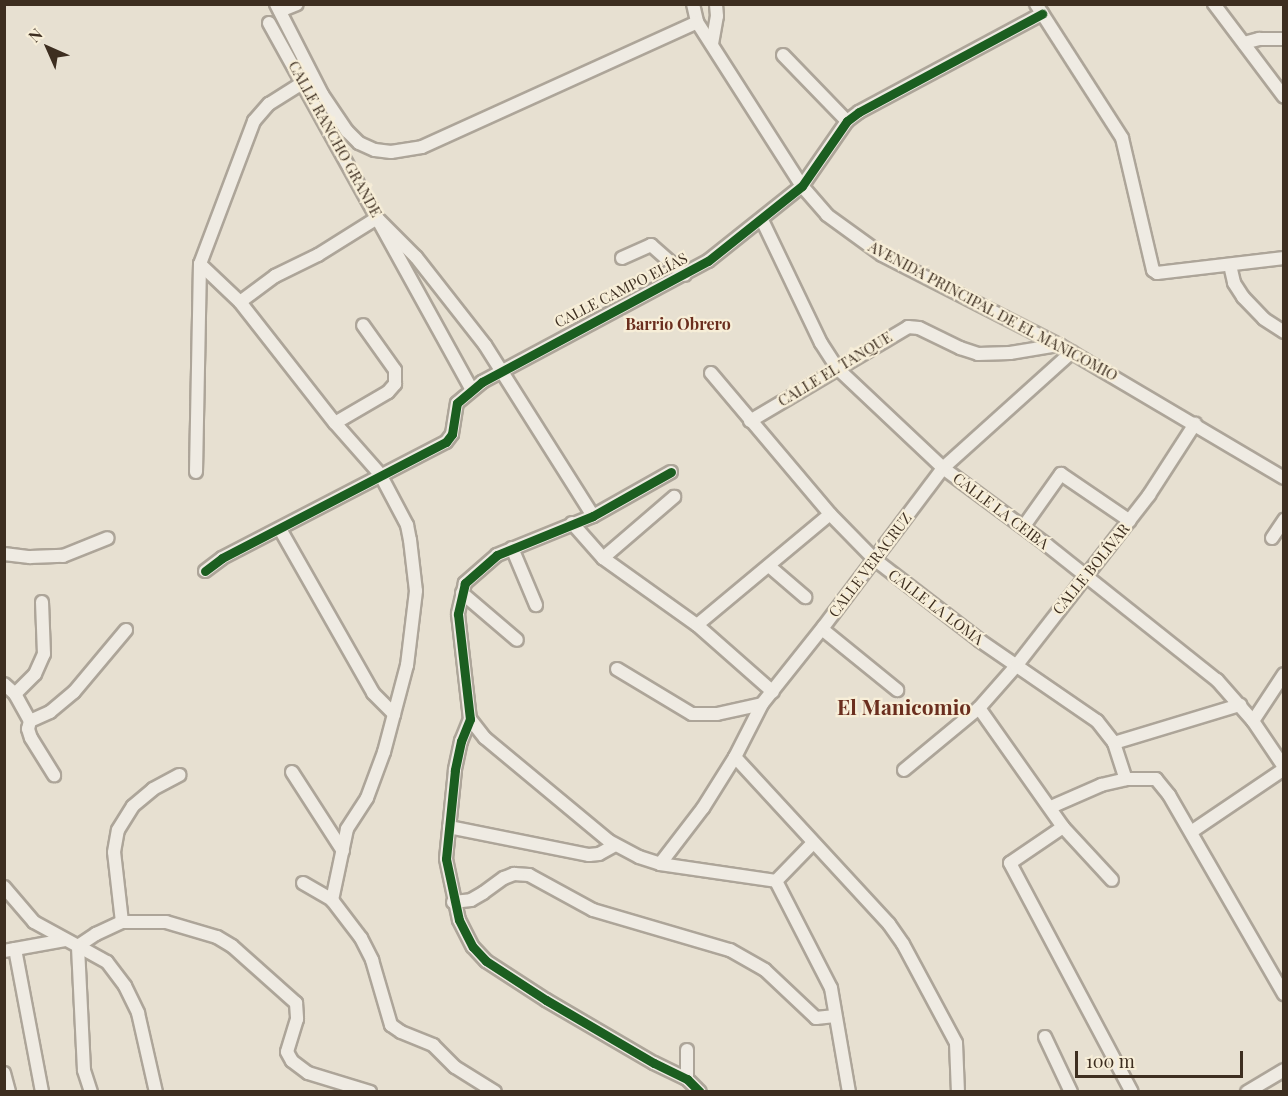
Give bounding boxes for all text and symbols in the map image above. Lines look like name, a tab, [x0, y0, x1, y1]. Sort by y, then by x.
north arrow	[18, 18, 78, 78]
text: N	[23, 23, 46, 46]
street label: CALLE RANCHO GRANDE	[285, 58, 385, 220]
street label: AVENIDA PRINCIPAL DE EL MANICOMIO	[865, 237, 1121, 385]
street label: CALLE CAMPO ELÍAS	[552, 249, 690, 331]
district label: Barrio Obrero	[625, 314, 731, 334]
street label: CALLE EL TANQUE	[775, 328, 895, 410]
street label: CALLE LA CEIBA	[950, 469, 1052, 553]
street label: CALLE VERACRUZ	[825, 509, 915, 621]
street label: CALLE BOLÍVAR	[1049, 520, 1133, 618]
street label: CALLE LA LOMA	[885, 565, 987, 649]
district label: El Manicomio	[837, 693, 971, 719]
scale bar	[1078, 1039, 1246, 1077]
text: 100 m	[1086, 1049, 1135, 1073]

